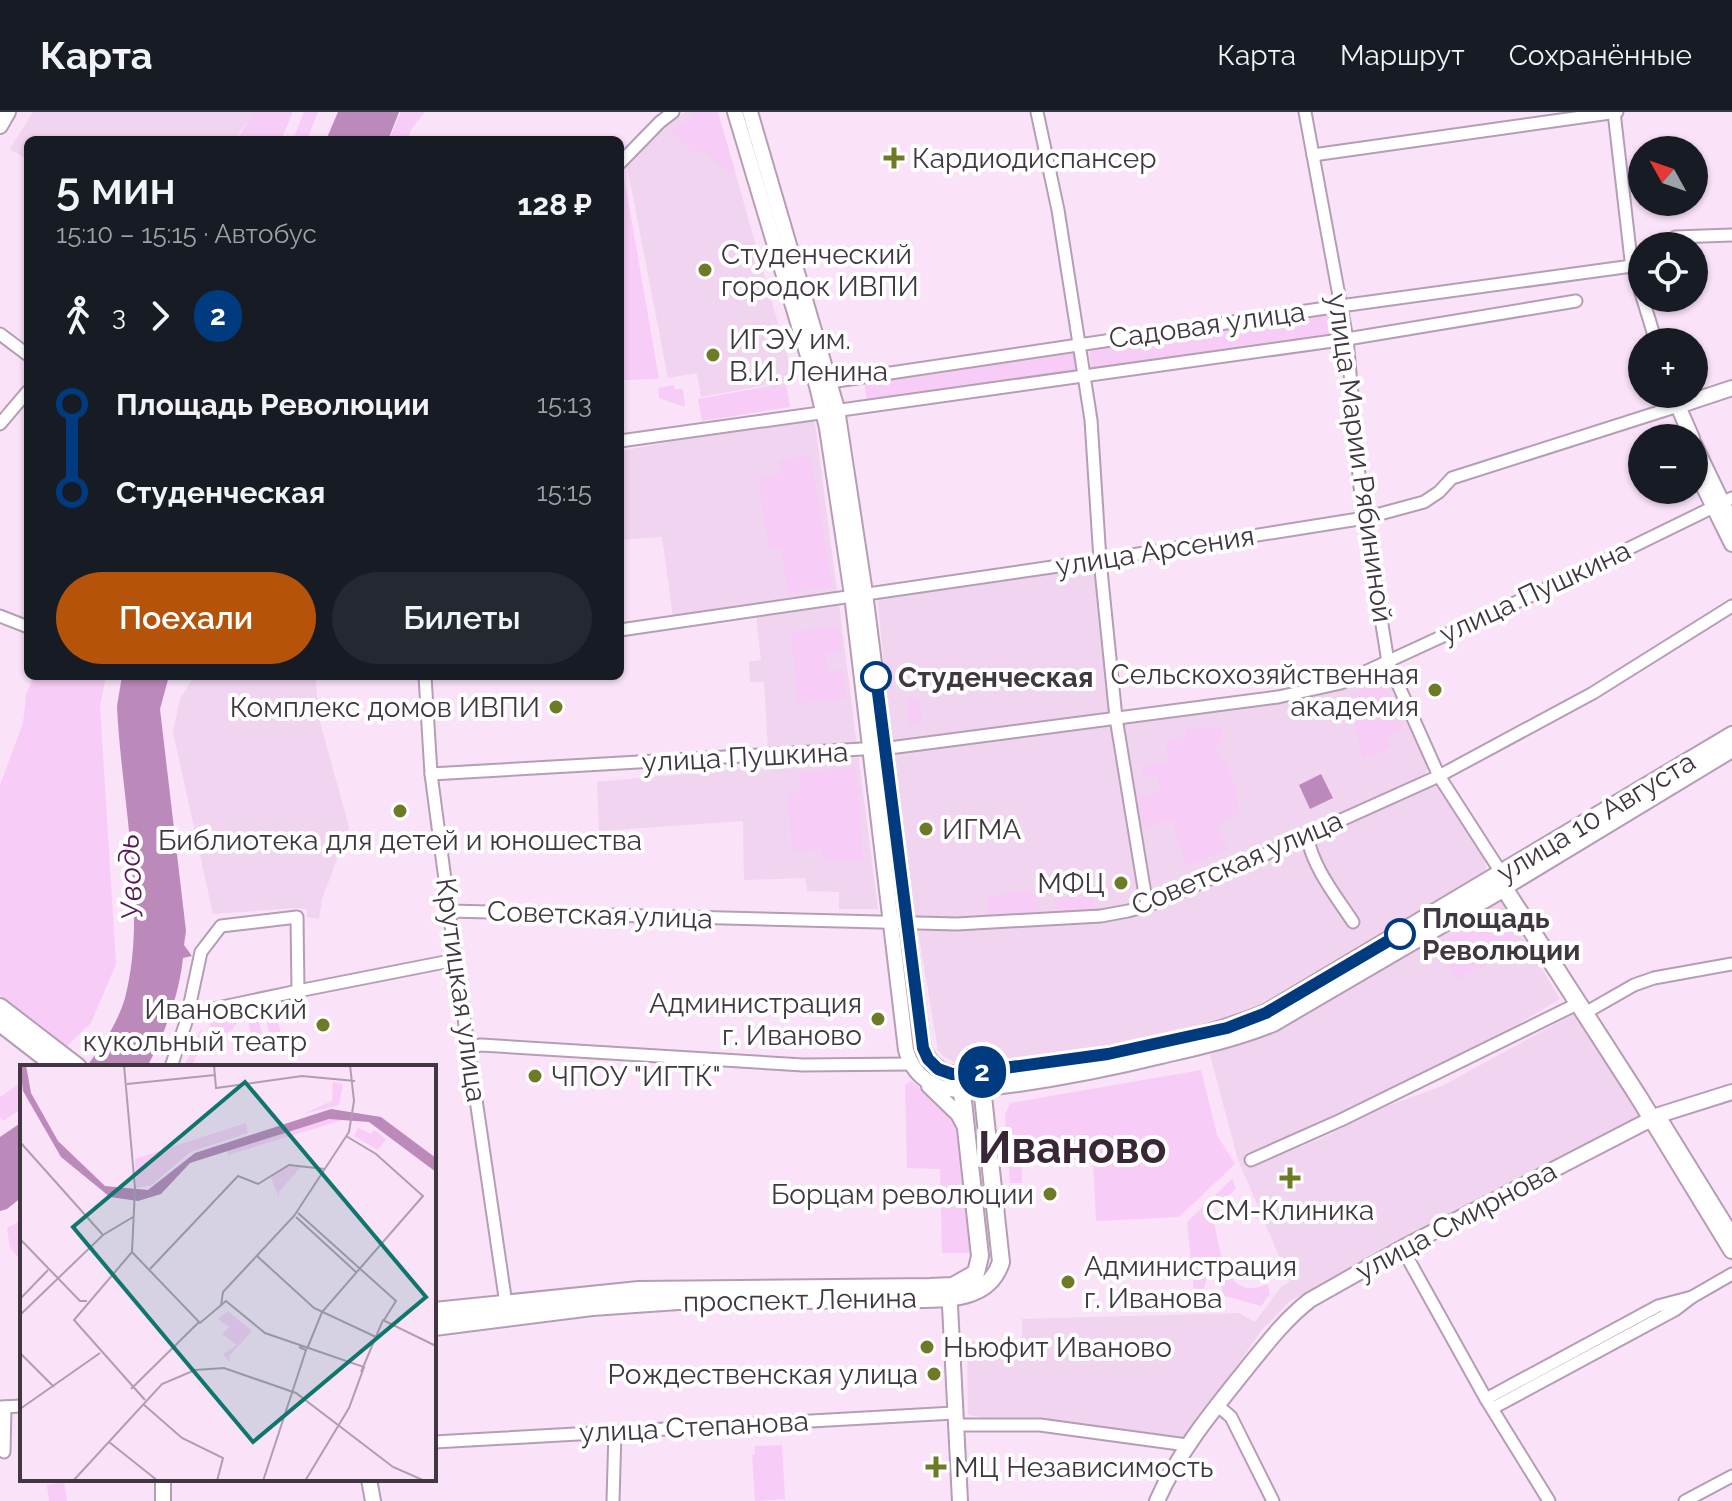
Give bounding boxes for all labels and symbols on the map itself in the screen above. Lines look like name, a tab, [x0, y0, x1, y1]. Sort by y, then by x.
north arrow	[1628, 136, 1708, 216]
place label: Кардиодиспансер	[912, 142, 1157, 175]
marker: Кардиодиспансер	[883, 147, 905, 169]
place label: Студенческий городок ИВПИ	[721, 238, 919, 303]
marker: Студенческий городок ИВПИ	[696, 261, 714, 279]
street label: улица Марии Рябининой	[1321, 291, 1399, 625]
street label: Садовая улица	[1107, 295, 1307, 355]
place label: ИГЭУ им. В.И. Ленина	[729, 323, 888, 388]
marker: ИГЭУ им. В.И. Ленина	[704, 346, 722, 364]
street label: улица Арсения	[1053, 519, 1257, 583]
street label: улица Пушкина	[1434, 533, 1636, 651]
place label: Сельскохозяйственная академия	[1111, 658, 1419, 723]
place label: Студенческая	[898, 661, 1093, 694]
marker: Студенческая	[861, 662, 891, 692]
marker: Сельскохозяйственная академия	[1426, 681, 1444, 699]
place label: Комплекс домов ИВПИ	[230, 691, 540, 724]
marker: Комплекс домов ИВПИ	[547, 698, 565, 716]
street label: улица Пушкина	[641, 735, 849, 779]
street label: улица 10 Августа	[1491, 745, 1701, 889]
marker: Библиотека для детей и юношества	[391, 802, 409, 820]
street label: Советская улица	[1127, 804, 1347, 922]
place label: ИГМА	[942, 813, 1021, 846]
marker: ИГМА	[917, 820, 935, 838]
place label: Библиотека для детей и юношества	[158, 824, 642, 857]
water label: Уводь	[110, 833, 150, 921]
place label: МФЦ	[1037, 867, 1105, 900]
marker: МФЦ	[1112, 874, 1130, 892]
street label: Крутицкая улица	[429, 876, 493, 1104]
street label: Советская улица	[487, 895, 713, 935]
place label: Площадь Революции	[1422, 902, 1580, 967]
marker: Площадь Революции	[1385, 919, 1415, 949]
place label: Администрация г. Иваново	[649, 987, 862, 1052]
place label: Ивановский кукольный театр	[83, 993, 307, 1058]
marker: Администрация г. Иваново	[869, 1010, 887, 1028]
marker: Ивановский кукольный театр	[314, 1016, 332, 1034]
line badge: 2	[956, 1046, 1008, 1098]
place label: ЧПОУ "ИГТК"	[551, 1060, 721, 1093]
inset map	[20, 1065, 436, 1481]
marker: ЧПОУ "ИГТК"	[526, 1067, 544, 1085]
district label: Иваново	[978, 1122, 1166, 1173]
street label: улица Смирнова	[1350, 1154, 1562, 1288]
marker: СМ-Клиника	[1279, 1167, 1301, 1189]
place label: Борцам революции	[771, 1178, 1034, 1211]
marker: Борцам революции	[1041, 1185, 1059, 1203]
place label: СМ-Клиника	[1206, 1194, 1374, 1227]
place label: Администрация г. Иванова	[1084, 1250, 1297, 1315]
marker: Администрация г. Иванова	[1059, 1273, 1077, 1291]
street label: проспект Ленина	[683, 1281, 917, 1319]
place label: Ньюфит Иваново	[943, 1331, 1172, 1364]
marker: Ньюфит Иваново	[918, 1338, 936, 1356]
place label: Рождественская улица	[607, 1358, 918, 1391]
marker: Рождественская улица	[925, 1365, 943, 1383]
street label: улица Степанова	[578, 1405, 810, 1449]
place label: МЦ Независимость	[954, 1451, 1214, 1484]
marker: МЦ Независимость	[925, 1456, 947, 1478]

